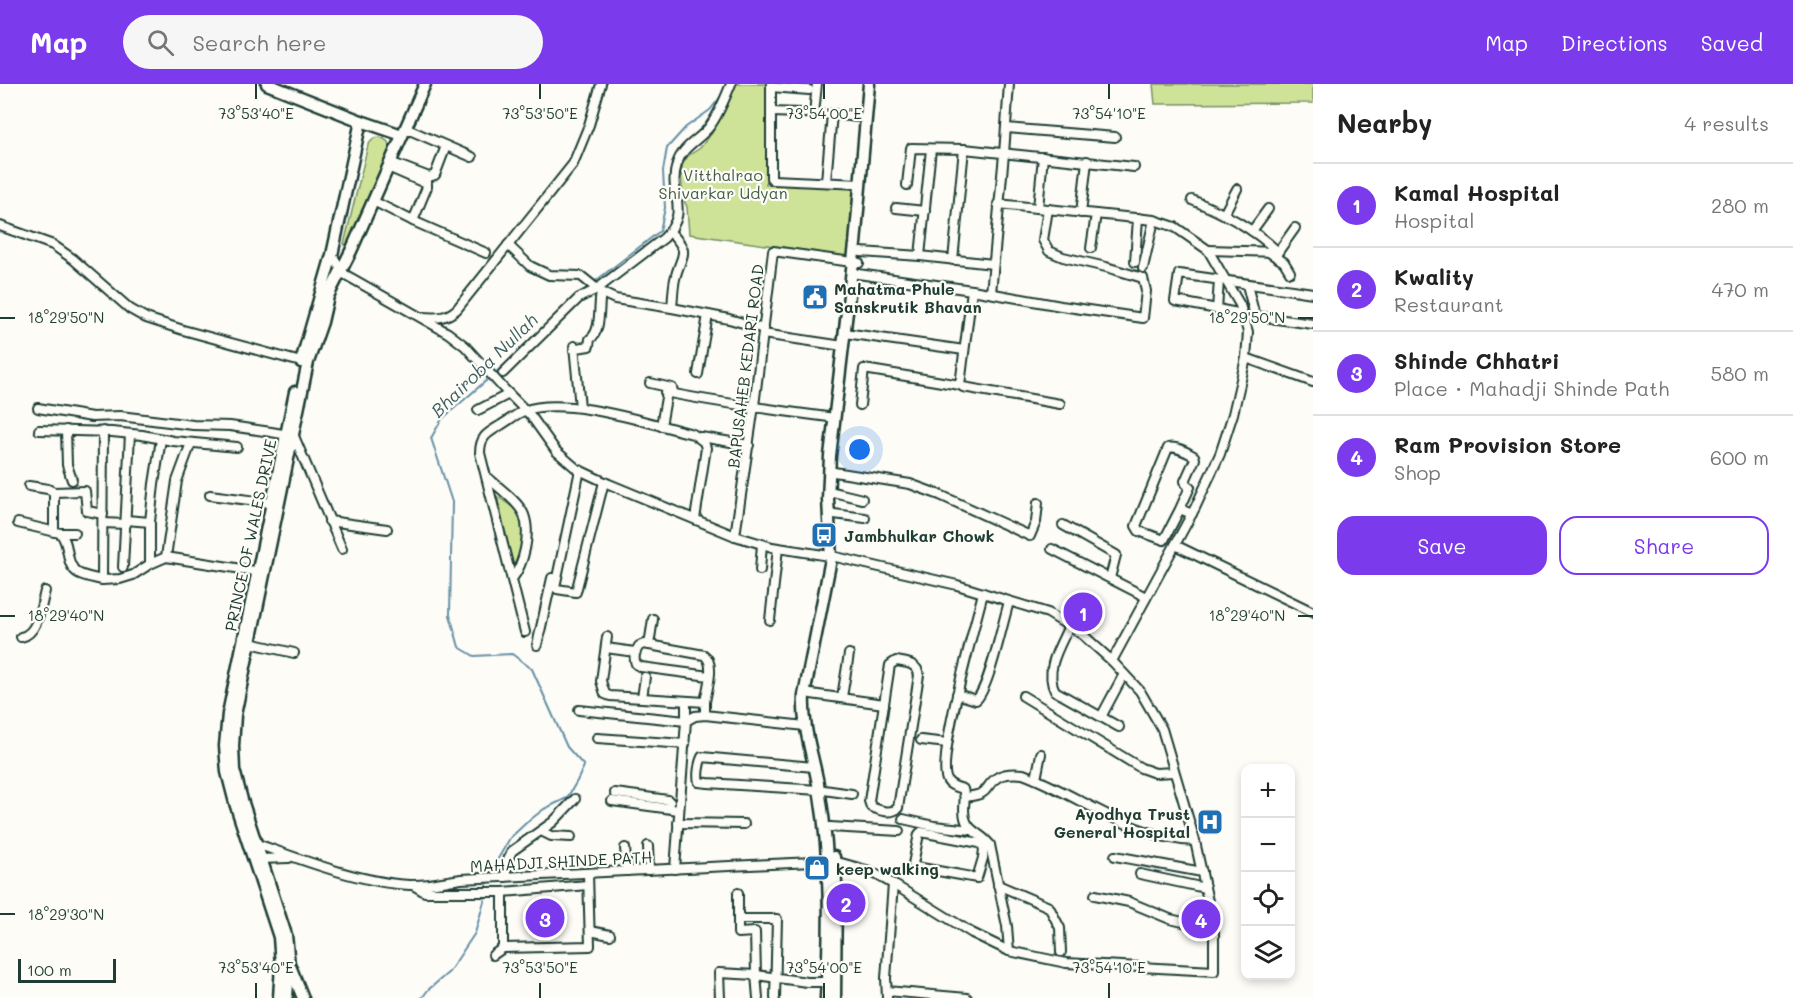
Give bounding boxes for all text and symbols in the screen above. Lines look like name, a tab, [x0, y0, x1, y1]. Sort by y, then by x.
search box	[123, 15, 543, 69]
text: Map	[30, 24, 87, 60]
icon: search	[144, 26, 177, 59]
text: Search here	[192, 28, 326, 57]
text: Map	[1485, 29, 1528, 56]
text: Directions	[1561, 29, 1668, 56]
text: Saved	[1701, 29, 1763, 56]
text: 73°53'40"E	[218, 103, 294, 123]
text: 73°53'50"E	[502, 103, 578, 123]
text: 73°54'00"E	[786, 103, 862, 123]
text: 73°54'10"E	[1072, 103, 1146, 123]
text: Nearby	[1337, 106, 1432, 140]
text: 4 results	[1684, 110, 1769, 136]
park label: Vitthalrao Shivarkar Udyan	[658, 164, 788, 203]
text: Kamal Hospital	[1394, 178, 1560, 207]
text: 1	[1352, 192, 1361, 218]
text: 280 m	[1711, 192, 1769, 218]
text: Hospital	[1394, 207, 1475, 233]
text: Kwality	[1394, 262, 1474, 291]
street label: BAPUSAHEB KEDARI ROAD	[722, 263, 768, 469]
text: 2	[1351, 276, 1362, 302]
text: 470 m	[1711, 276, 1769, 302]
place label: Mahatma Phule Sanskrutik Bhavan	[834, 278, 982, 317]
public building icon: Mahatma Phule Sanskrutik Bhavan	[800, 282, 830, 312]
text: Restaurant	[1394, 291, 1504, 317]
text: 18°29'50"N	[28, 307, 104, 327]
text: 18°29'50"N	[1209, 307, 1285, 327]
water label: Bhairoba Nullah	[425, 308, 543, 422]
text: Shinde Chhatri	[1394, 346, 1560, 375]
text: 3	[1351, 360, 1363, 386]
text: 580 m	[1711, 360, 1769, 386]
text: Place · Mahadji Shinde Path	[1394, 375, 1669, 401]
text: Ram Provision Store	[1394, 430, 1621, 459]
your location	[845, 435, 874, 464]
street label: PRINCE OF WALES DRIVE	[219, 437, 281, 633]
text: 4	[1350, 444, 1363, 470]
text: 600 m	[1710, 444, 1769, 470]
text: Shop	[1394, 459, 1441, 485]
button: Save	[1337, 516, 1547, 575]
button: Share	[1559, 516, 1769, 575]
bus stop icon: Jambhulkar Chowk	[809, 520, 839, 550]
place label: Jambhulkar Chowk	[844, 525, 994, 546]
pin: 1	[1064, 590, 1102, 634]
text: 18°29'40"N	[28, 605, 104, 625]
text: 18°29'40"N	[1209, 605, 1285, 625]
map controls	[1241, 764, 1295, 980]
button: +	[1241, 764, 1295, 818]
place label: Ayodhya Trust General Hospital	[1054, 803, 1190, 842]
hospital icon: Ayodhya Trust General Hospital	[1195, 807, 1225, 837]
button: −	[1241, 818, 1295, 872]
street label: MAHADJI SHINDE PATH	[469, 846, 653, 876]
shop icon: keep walking	[802, 853, 832, 883]
place label: keep walking	[836, 858, 939, 879]
button: locate	[1241, 872, 1295, 926]
pin: 2	[826, 880, 866, 926]
pin: 3	[526, 896, 564, 940]
pin: 4	[1182, 896, 1220, 942]
text: 18°29'30"N	[28, 904, 104, 924]
button: layers	[1241, 926, 1295, 980]
scale bar	[18, 956, 116, 984]
text: 73°53'40"E	[218, 957, 294, 977]
text: 73°53'50"E	[502, 957, 578, 977]
text: 73°54'00"E	[786, 957, 862, 977]
text: 73°54'10"E	[1072, 957, 1146, 977]
text: 100 m	[27, 959, 72, 980]

